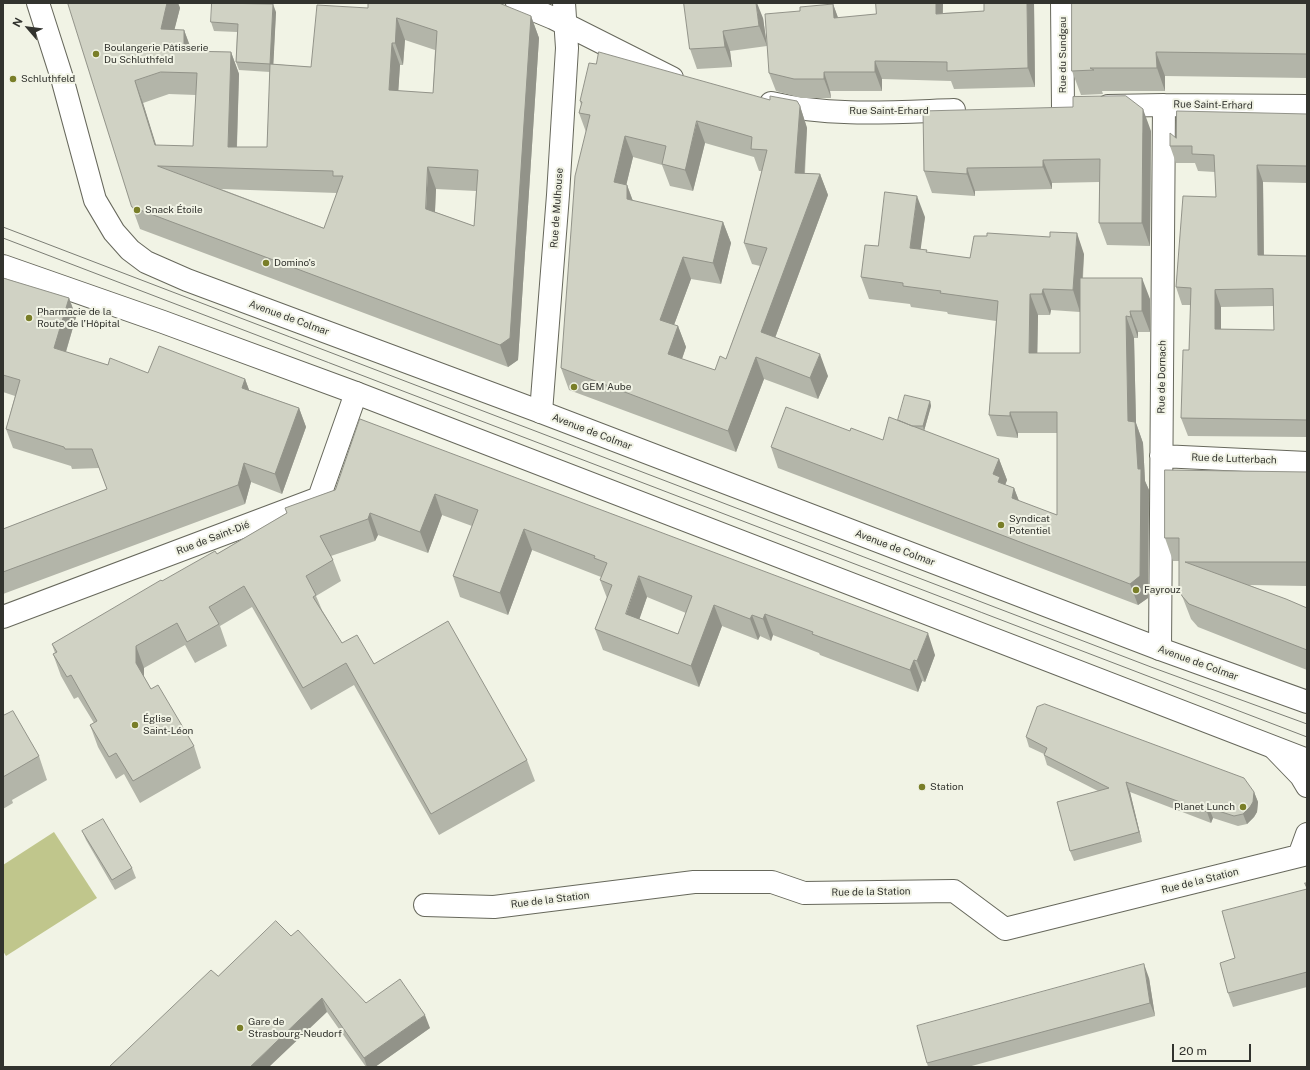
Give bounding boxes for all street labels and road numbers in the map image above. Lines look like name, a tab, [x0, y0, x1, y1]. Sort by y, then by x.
street label: Rue du Sundgau	[1057, 17, 1069, 93]
street label: Rue Saint-Erhard	[1173, 98, 1253, 112]
street label: Rue Saint-Erhard	[849, 105, 929, 117]
street label: Rue de Mulhouse	[548, 168, 566, 248]
street label: Avenue de Colmar	[247, 298, 331, 338]
street label: Rue de Dornach	[1155, 340, 1169, 414]
street label: Avenue de Colmar	[550, 411, 634, 453]
street label: Rue de Lutterbach	[1191, 452, 1277, 466]
street label: Rue de Saint-Dié	[175, 519, 251, 557]
street label: Avenue de Colmar	[853, 527, 937, 569]
street label: Avenue de Colmar	[1156, 643, 1240, 683]
street label: Rue de la Station	[1160, 866, 1240, 896]
street label: Rue de la Station	[831, 885, 911, 899]
street label: Rue de la Station	[510, 889, 590, 911]

